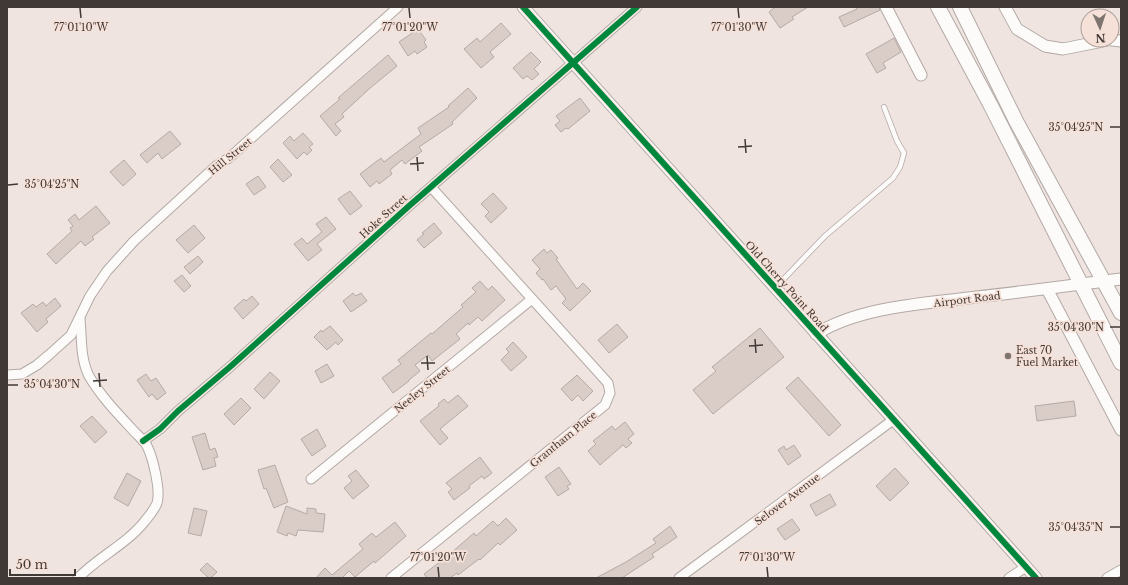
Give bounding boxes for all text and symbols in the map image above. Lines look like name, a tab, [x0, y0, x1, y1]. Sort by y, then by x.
north arrow	[1080, 8, 1120, 48]
text: 77°01'10"W	[54, 21, 108, 34]
text: 77°01'20"W	[382, 21, 438, 34]
text: 77°01'30"W	[711, 21, 767, 34]
text: N	[1094, 31, 1106, 45]
text: 35°04'25"N	[1049, 121, 1103, 134]
street label: Hill Street	[206, 135, 255, 178]
text: 35°04'25"N	[25, 178, 79, 191]
street label: Hoke Street	[357, 191, 410, 241]
street label: Old Cherry Point Road	[742, 238, 831, 335]
street label: Airport Road	[932, 289, 1001, 310]
text: 35°04'30"N	[1048, 321, 1104, 334]
place label: East 70 Fuel Market	[1016, 344, 1078, 369]
marker: East 70 Fuel Market	[1003, 351, 1013, 361]
street label: Neeley Street	[392, 363, 453, 416]
text: 35°04'30"N	[24, 378, 80, 391]
street label: Grantham Place	[527, 408, 600, 470]
street label: Selover Avenue	[752, 470, 823, 528]
text: 35°04'35"N	[1049, 521, 1103, 534]
scale bar	[10, 551, 75, 577]
text: 77°01'20"W	[410, 551, 466, 564]
text: 77°01'30"W	[739, 551, 795, 564]
text: 50 m	[16, 557, 48, 572]

